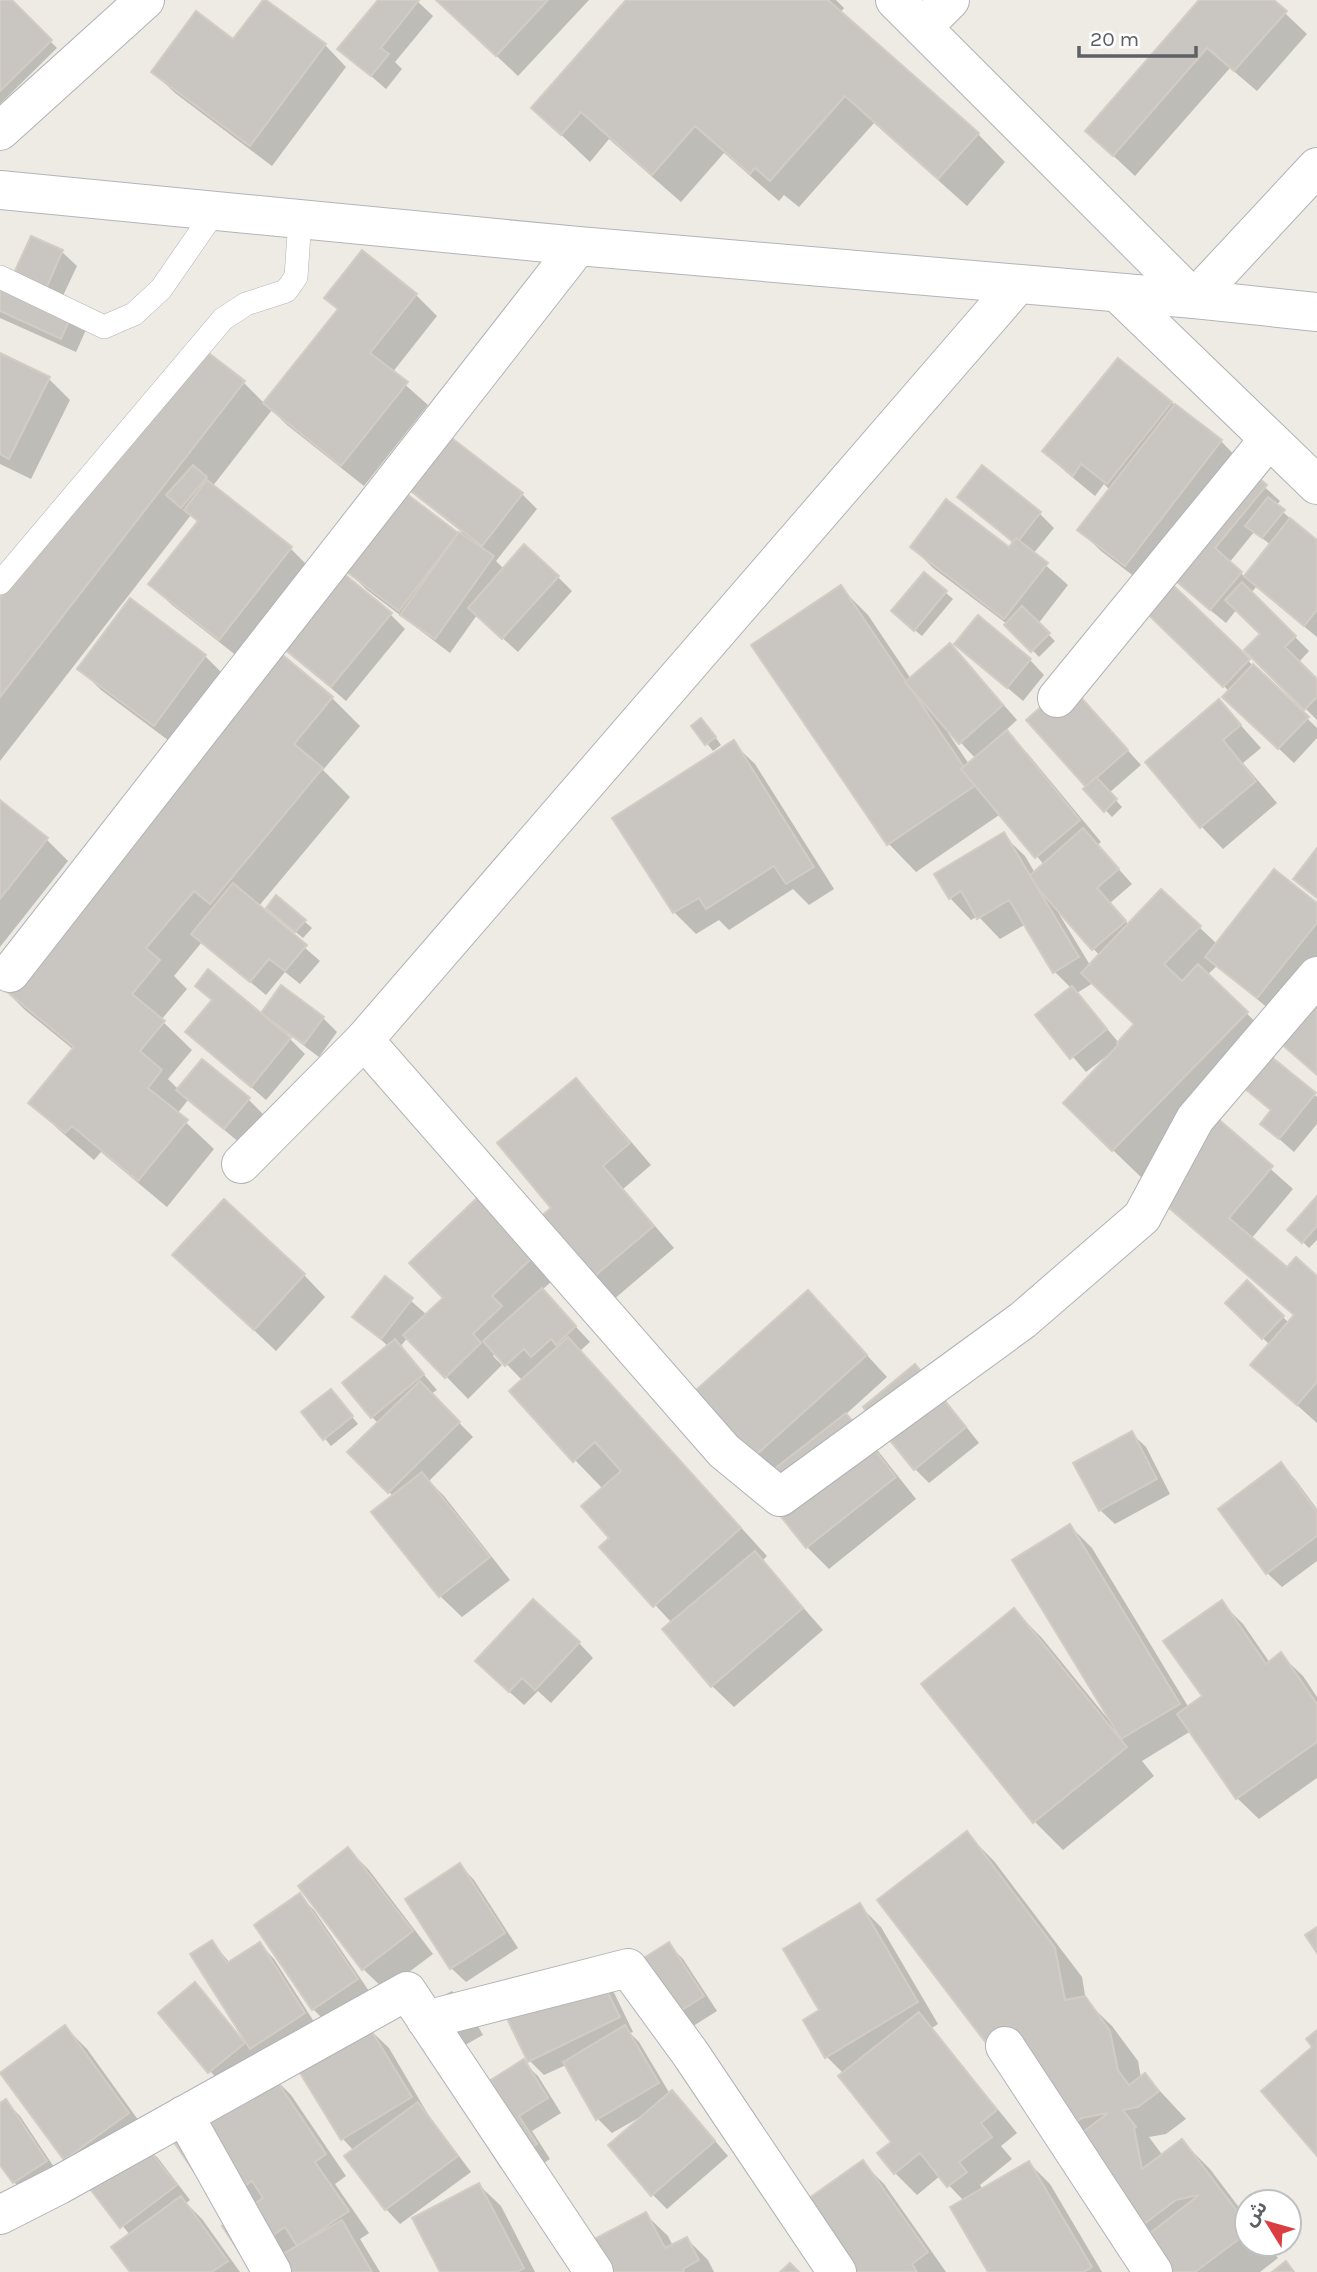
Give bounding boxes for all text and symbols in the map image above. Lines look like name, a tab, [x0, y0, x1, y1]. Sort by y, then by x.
scale bar	[1079, 14, 1196, 58]
text: 20 m	[1090, 27, 1139, 51]
north arrow	[1233, 2188, 1303, 2258]
text: ش	[1239, 2196, 1272, 2230]

